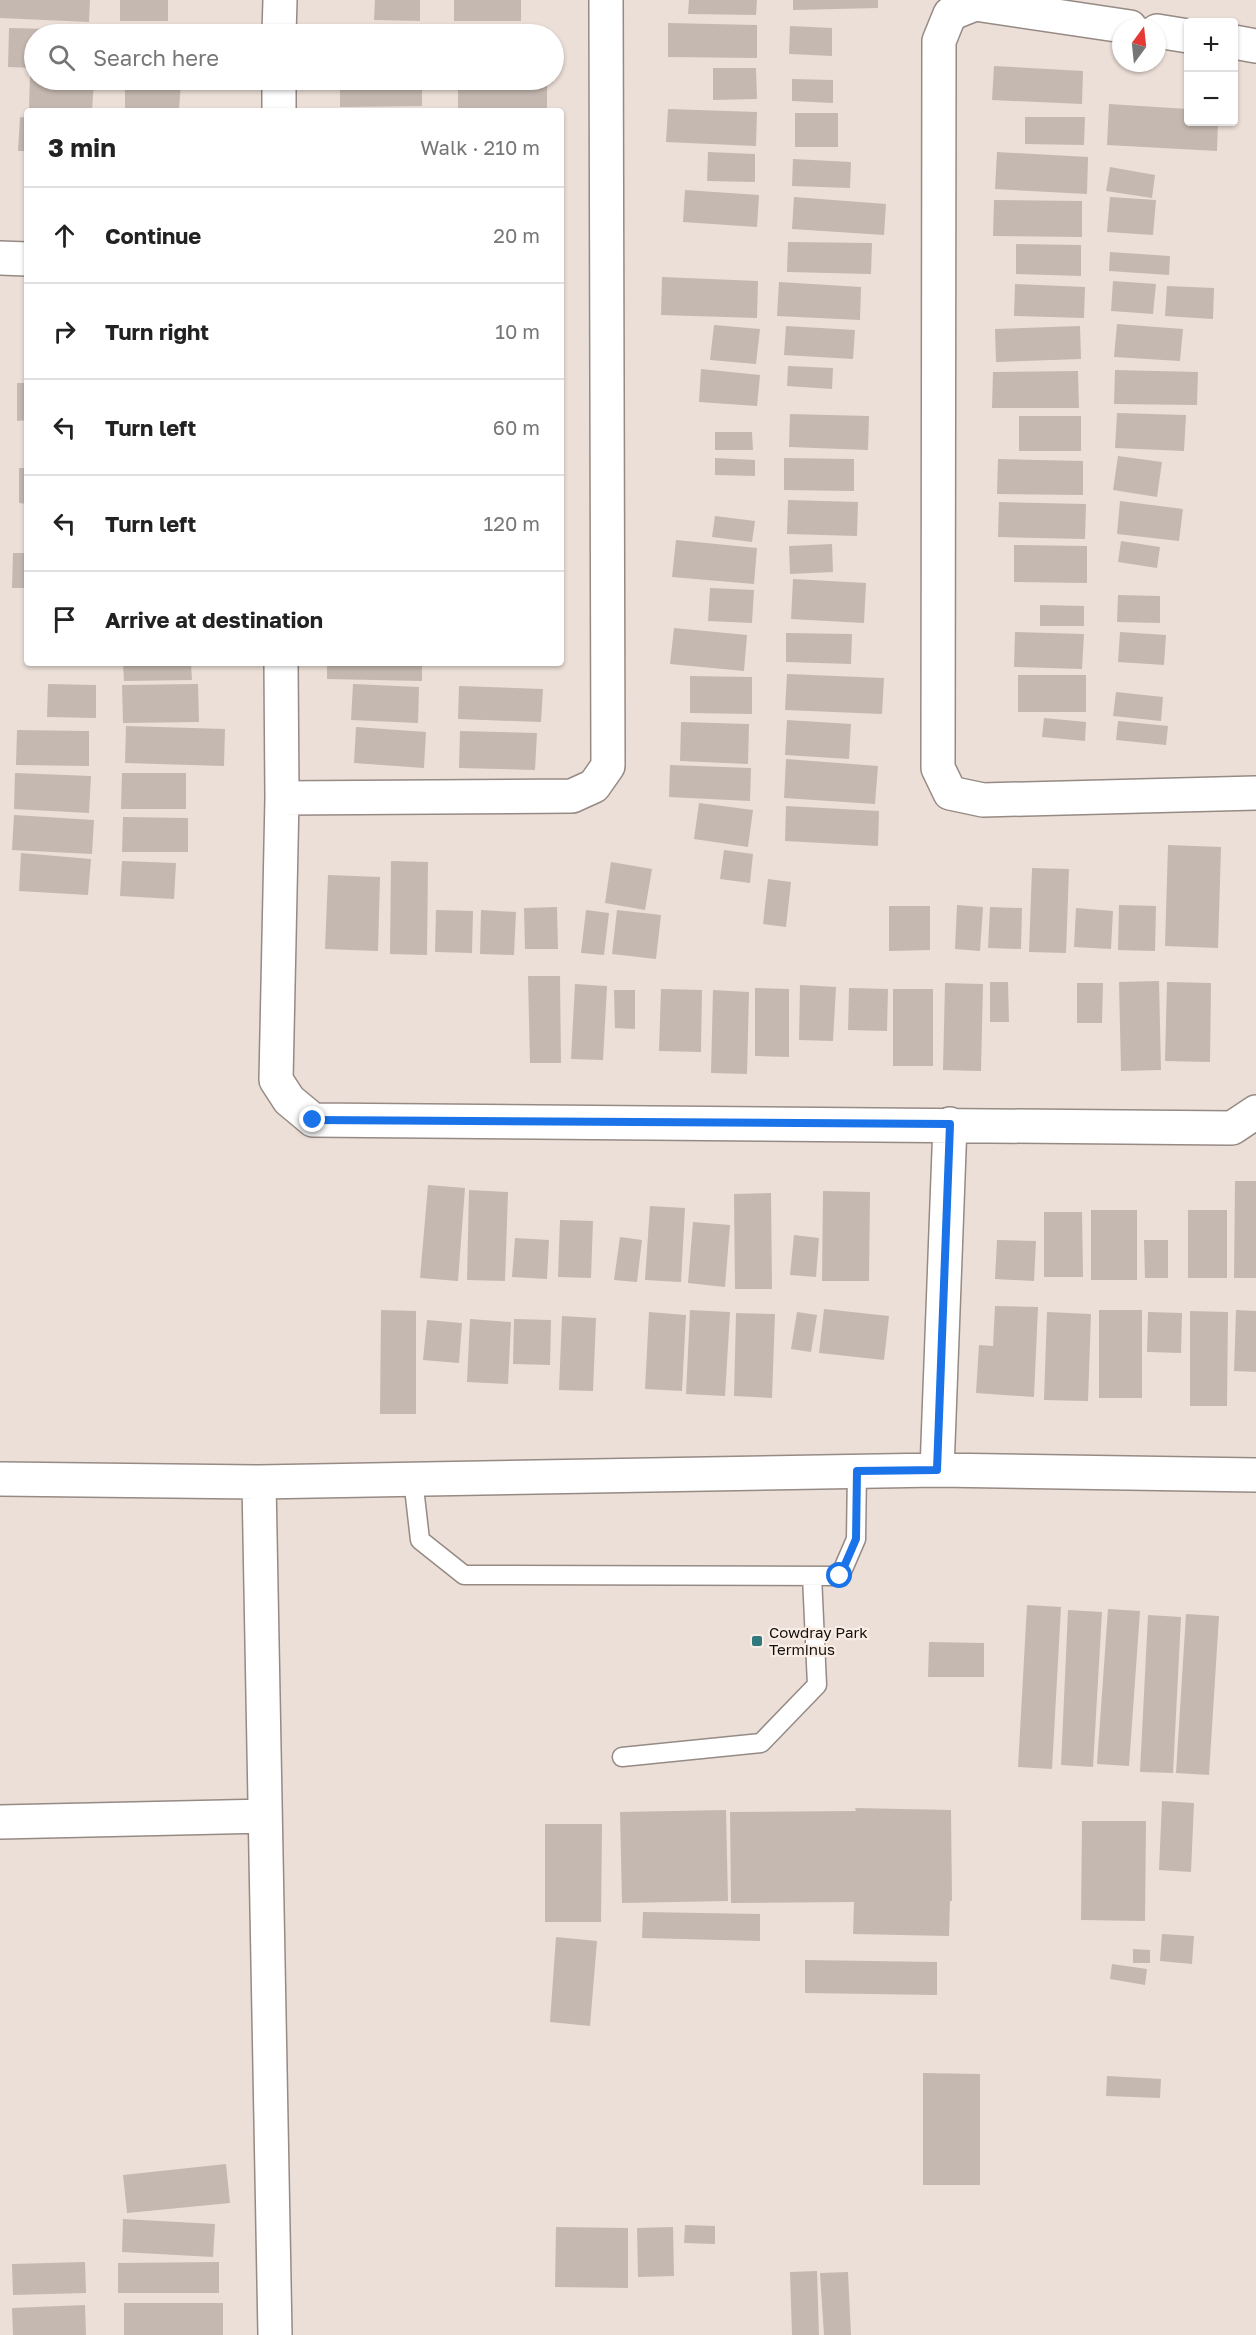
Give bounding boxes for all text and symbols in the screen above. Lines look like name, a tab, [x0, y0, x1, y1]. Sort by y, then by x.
north arrow	[1112, 18, 1166, 72]
map controls	[1184, 18, 1238, 126]
button: +	[1184, 18, 1238, 72]
search box	[24, 24, 564, 90]
icon: search	[45, 41, 78, 74]
text: Search here	[93, 44, 219, 71]
button: −	[1184, 72, 1238, 126]
text: 3 min	[48, 132, 116, 163]
text: Walk · 210 m	[420, 135, 540, 159]
icon: ahead	[48, 219, 81, 252]
text: Continue	[105, 222, 201, 249]
text: 20 m	[493, 223, 540, 247]
icon: right	[48, 315, 81, 348]
text: Turn right	[105, 318, 209, 345]
text: 10 m	[495, 319, 540, 343]
icon: left	[48, 411, 81, 444]
text: Turn left	[105, 414, 196, 441]
text: 60 m	[493, 415, 540, 439]
icon: left	[48, 507, 81, 540]
text: Turn left	[105, 510, 196, 537]
text: 120 m	[484, 511, 540, 535]
icon: arrive	[48, 603, 81, 636]
text: Arrive at destination	[105, 606, 323, 633]
route end	[299, 1106, 325, 1132]
route start	[826, 1562, 852, 1588]
place label: Cowdray Park Terminus	[769, 1623, 868, 1658]
marker: Cowdray Park Terminus	[750, 1634, 764, 1648]

